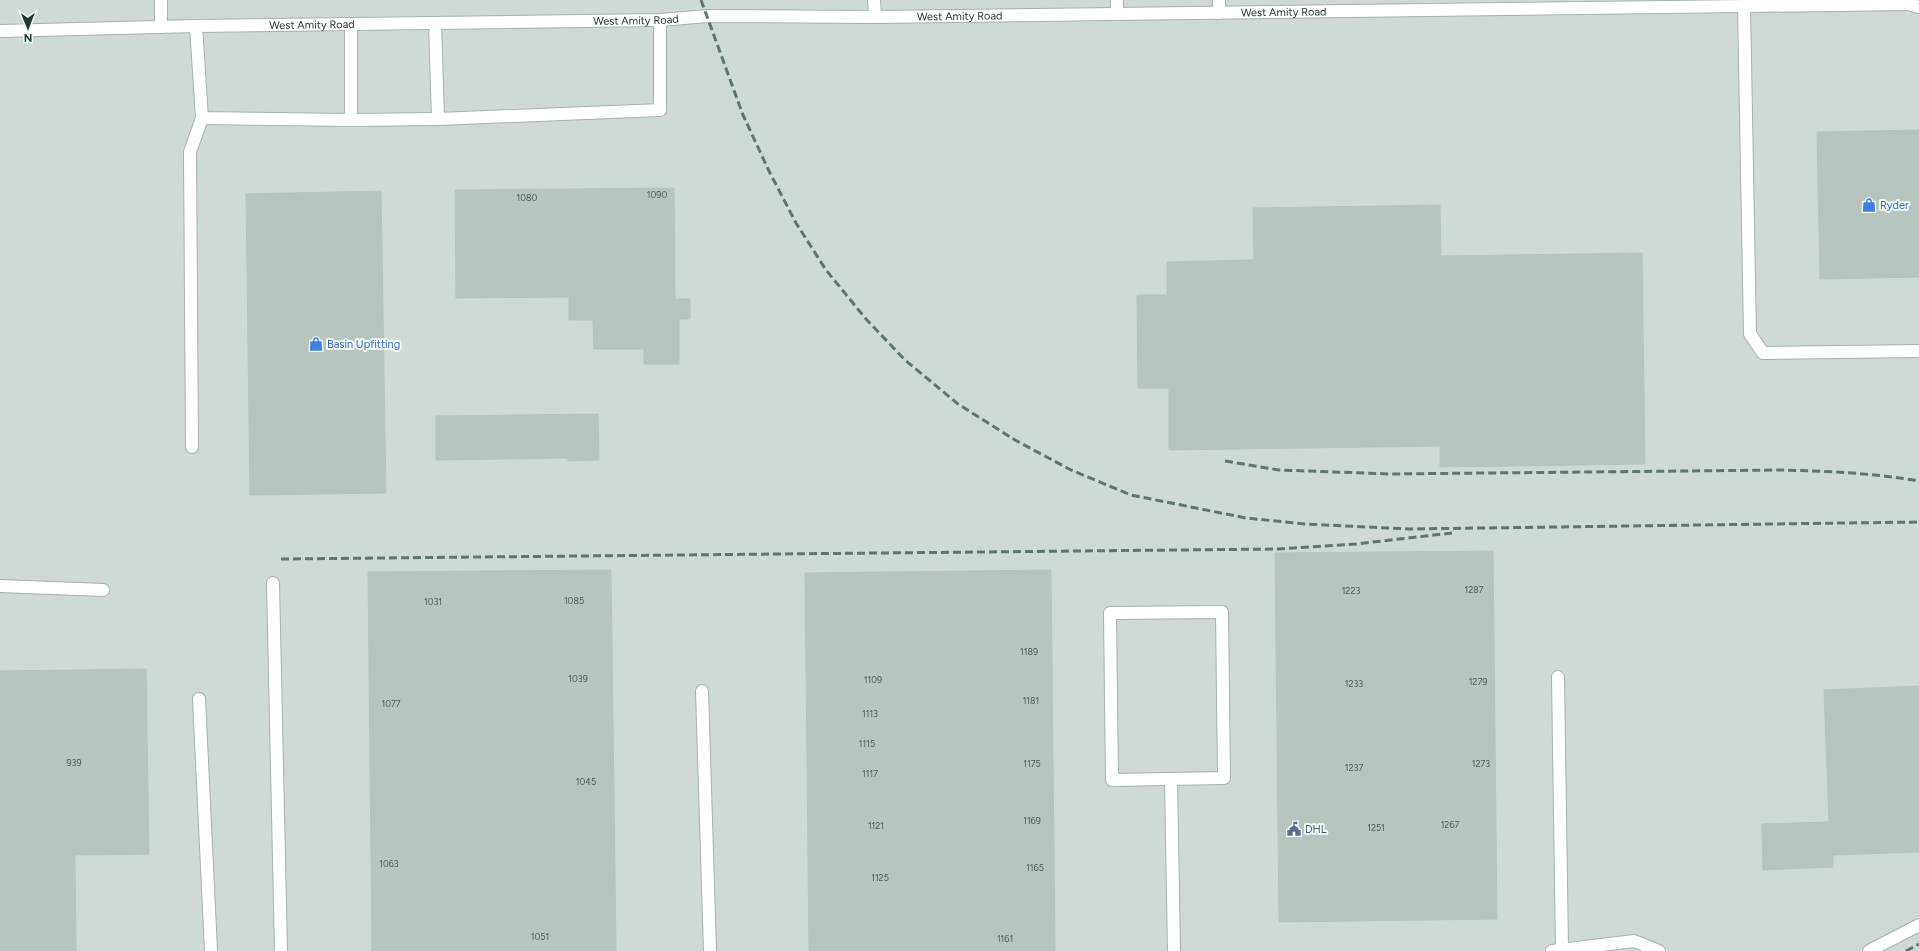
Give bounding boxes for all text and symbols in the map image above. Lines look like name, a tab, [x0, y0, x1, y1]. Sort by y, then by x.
street label: West Amity Road	[1241, 5, 1327, 19]
north arrow	[8, 8, 48, 48]
street label: West Amity Road	[917, 9, 1003, 23]
street label: West Amity Road	[593, 12, 679, 27]
street label: West Amity Road	[269, 17, 355, 32]
text: N	[24, 31, 33, 44]
house number: 1090	[647, 189, 667, 200]
house number: 1080	[517, 192, 538, 203]
shop icon: Ryder	[1861, 197, 1877, 213]
place label: Ryder	[1880, 199, 1909, 212]
shop icon: Basin Upfitting	[308, 336, 324, 352]
place label: Basin Upfitting	[327, 338, 400, 351]
house number: 1287	[1464, 584, 1484, 595]
house number: 1223	[1342, 585, 1360, 596]
house number: 1085	[564, 595, 584, 606]
house number: 1031	[424, 596, 442, 607]
house number: 1189	[1020, 646, 1038, 657]
house number: 1039	[568, 673, 588, 684]
house number: 1109	[864, 674, 882, 685]
house number: 1279	[1469, 676, 1487, 687]
house number: 1233	[1345, 678, 1363, 689]
house number: 1181	[1023, 695, 1039, 706]
house number: 1077	[381, 698, 401, 709]
house number: 1113	[862, 708, 878, 719]
house number: 1115	[859, 738, 875, 749]
house number: 939	[66, 757, 82, 768]
house number: 1175	[1023, 758, 1041, 769]
house number: 1273	[1472, 758, 1490, 769]
house number: 1237	[1345, 762, 1363, 773]
house number: 1117	[862, 768, 878, 779]
house number: 1045	[576, 776, 596, 787]
house number: 1169	[1023, 815, 1041, 826]
house number: 1267	[1441, 819, 1459, 830]
house number: 1121	[868, 820, 884, 831]
public building icon: DHL	[1286, 821, 1302, 837]
house number: 1251	[1367, 822, 1385, 833]
place label: DHL	[1305, 823, 1327, 836]
house number: 1063	[379, 858, 399, 869]
house number: 1165	[1026, 862, 1044, 873]
house number: 1125	[871, 872, 889, 883]
house number: 1051	[531, 931, 549, 942]
house number: 1161	[997, 933, 1013, 944]

